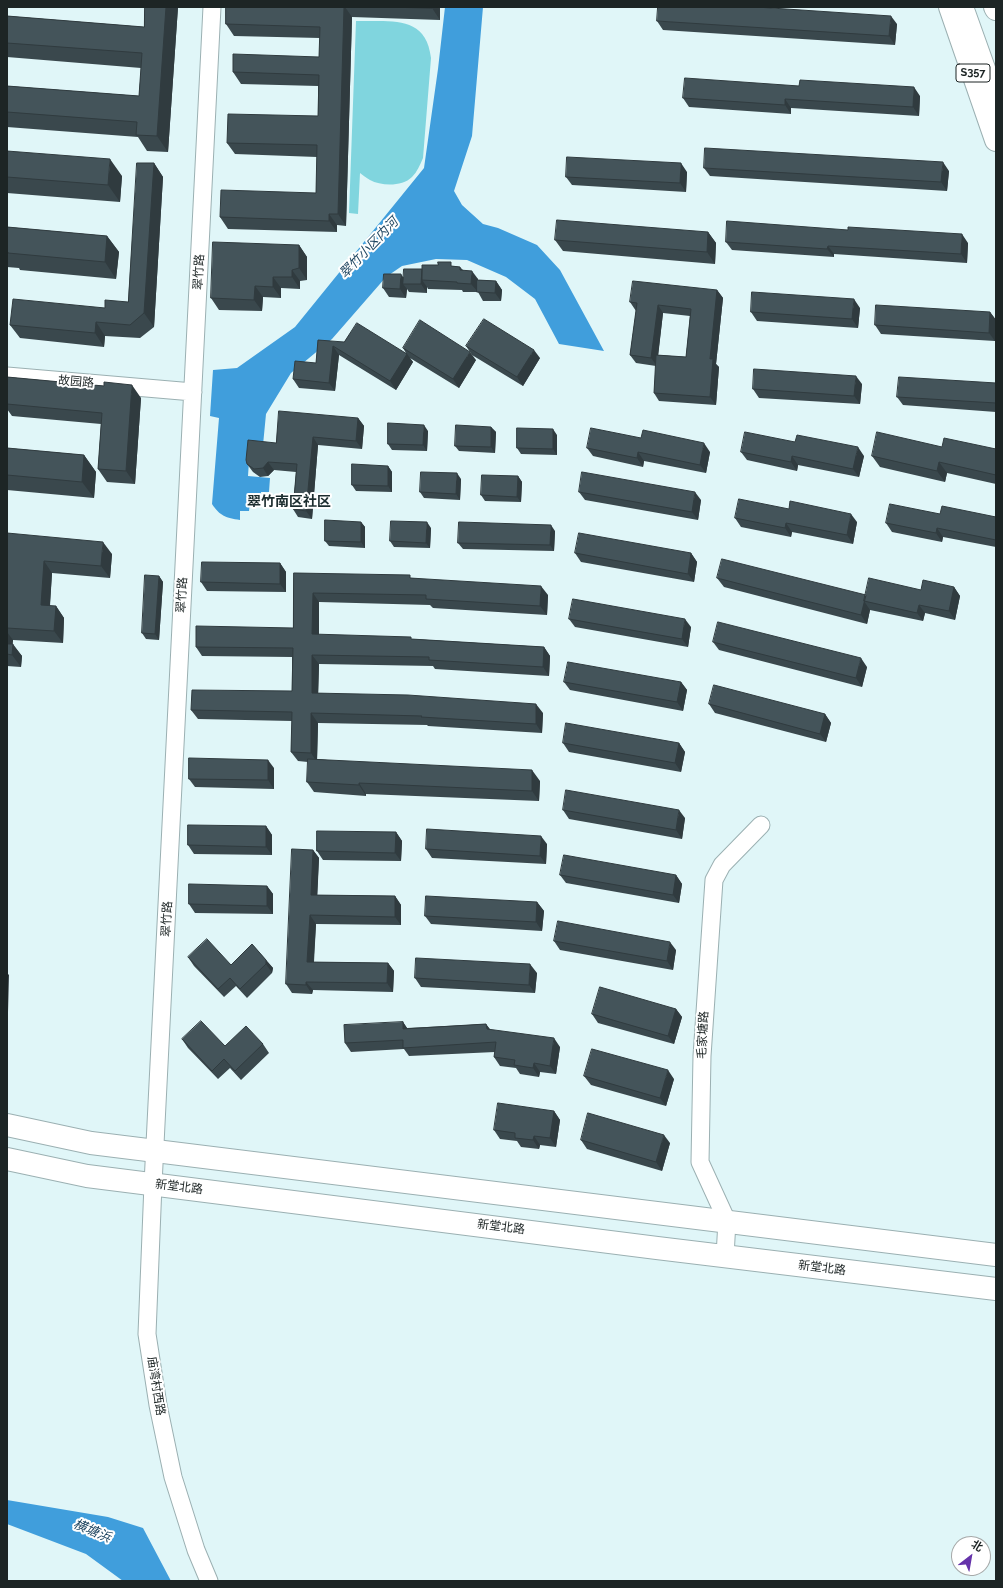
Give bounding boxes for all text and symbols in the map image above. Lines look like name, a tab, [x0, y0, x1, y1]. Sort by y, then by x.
road number: S357	[956, 64, 990, 82]
water label: 翠竹小区内河	[336, 215, 402, 281]
street label: 翠竹路	[191, 254, 207, 290]
street label: 故园路	[57, 373, 95, 391]
district label: 翠竹南区社区	[247, 494, 331, 510]
street label: 翠竹路	[174, 577, 190, 613]
street label: 翠竹路	[159, 901, 175, 937]
street label: 毛家塘路	[695, 1011, 711, 1059]
street label: 新堂北路	[154, 1177, 204, 1197]
street label: 新堂北路	[476, 1217, 526, 1237]
street label: 新堂北路	[797, 1258, 847, 1278]
street label: 庙湾村西路	[144, 1355, 168, 1417]
water label: 横塘浜	[71, 1516, 113, 1546]
north arrow	[951, 1536, 991, 1576]
text: 北	[969, 1538, 985, 1555]

